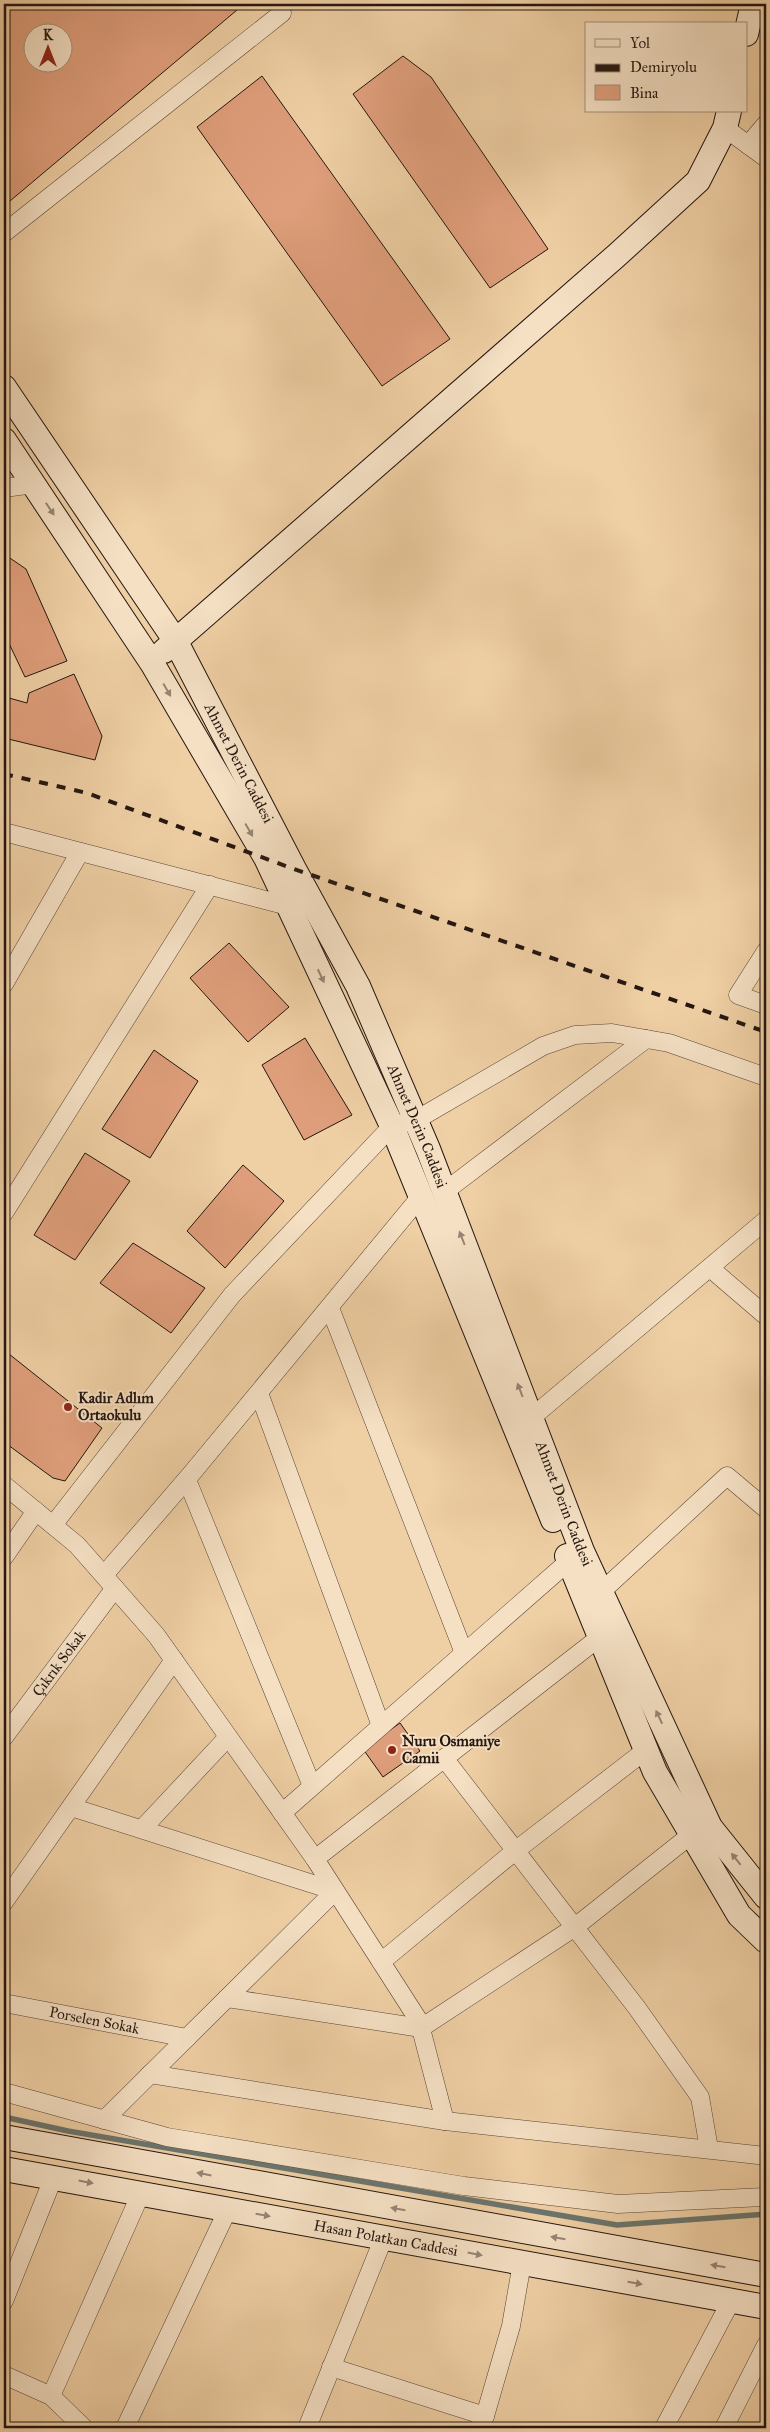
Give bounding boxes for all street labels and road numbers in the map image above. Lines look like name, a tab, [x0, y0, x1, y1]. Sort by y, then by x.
street label: Ahmet Derin Caddesi	[200, 699, 277, 826]
street label: Ahmet Derin Caddesi	[383, 1060, 451, 1191]
street label: Ahmet Derin Caddesi	[531, 1438, 597, 1569]
street label: Çıkrık Sokak	[29, 1627, 89, 1700]
street label: Porselen Sokak	[48, 2003, 141, 2038]
street label: Hasan Polatkan Caddesi	[312, 2216, 459, 2260]

